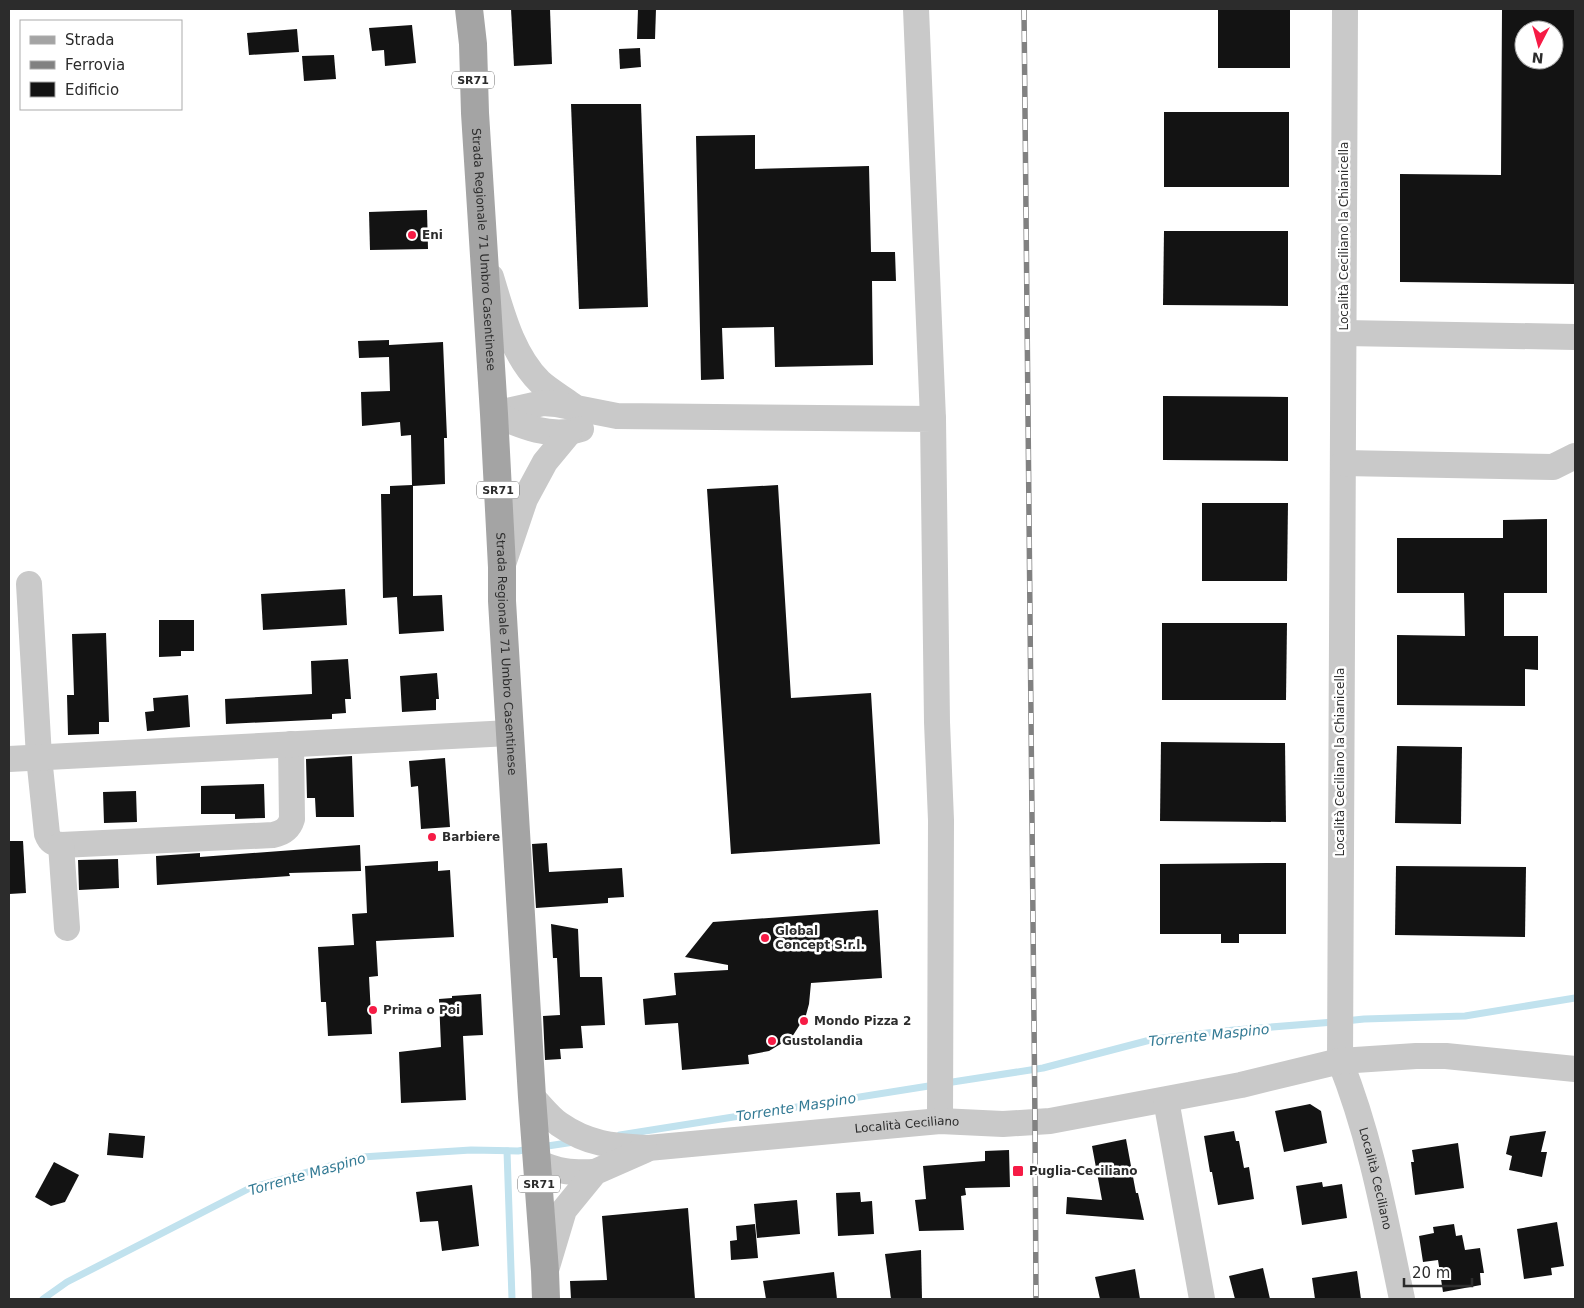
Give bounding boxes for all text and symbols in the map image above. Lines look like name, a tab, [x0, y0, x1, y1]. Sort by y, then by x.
legend	[20, 20, 182, 110]
north arrow	[1514, 20, 1564, 70]
text: Strada	[65, 31, 114, 49]
text: N	[1531, 49, 1544, 66]
text: Ferrovia	[65, 56, 125, 74]
road number: SR71	[452, 72, 494, 88]
text: Edificio	[65, 81, 119, 99]
street label: Strada Regionale 71 Umbro Casentinese	[469, 128, 498, 371]
street label: Località Ceciliano la Chianicella	[1337, 142, 1351, 330]
place label: Eni	[422, 228, 443, 242]
marker: Eni	[406, 229, 418, 241]
road number: SR71	[477, 482, 519, 498]
street label: Strada Regionale 71 Umbro Casentinese	[493, 532, 520, 776]
street label: Località Ceciliano la Chianicella	[1333, 668, 1347, 856]
place label: Barbiere	[442, 830, 500, 844]
marker: Barbiere	[426, 831, 438, 843]
place label: Global Concept S.r.l.	[775, 924, 865, 952]
marker: Global Concept S.r.l.	[759, 932, 771, 944]
place label: Prima o Poi	[383, 1003, 460, 1017]
marker: Prima o Poi	[367, 1004, 379, 1016]
place label: Mondo Pizza 2	[814, 1014, 911, 1028]
marker: Mondo Pizza 2	[798, 1015, 810, 1027]
water label: Torrente Maspino	[1148, 1021, 1270, 1049]
place label: Gustolandia	[782, 1034, 863, 1048]
marker: Gustolandia	[766, 1035, 778, 1047]
water label: Torrente Maspino	[735, 1090, 857, 1124]
street label: Località Ceciliano	[854, 1114, 960, 1136]
street label: Località Ceciliano	[1356, 1126, 1395, 1231]
water label: Torrente Maspino	[247, 1150, 367, 1198]
marker: Puglia-Ceciliano	[1011, 1164, 1025, 1178]
place label: Puglia-Ceciliano	[1029, 1164, 1138, 1178]
road number: SR71	[518, 1176, 560, 1192]
scale bar	[1404, 1256, 1472, 1288]
text: 20 m	[1412, 1264, 1450, 1282]

